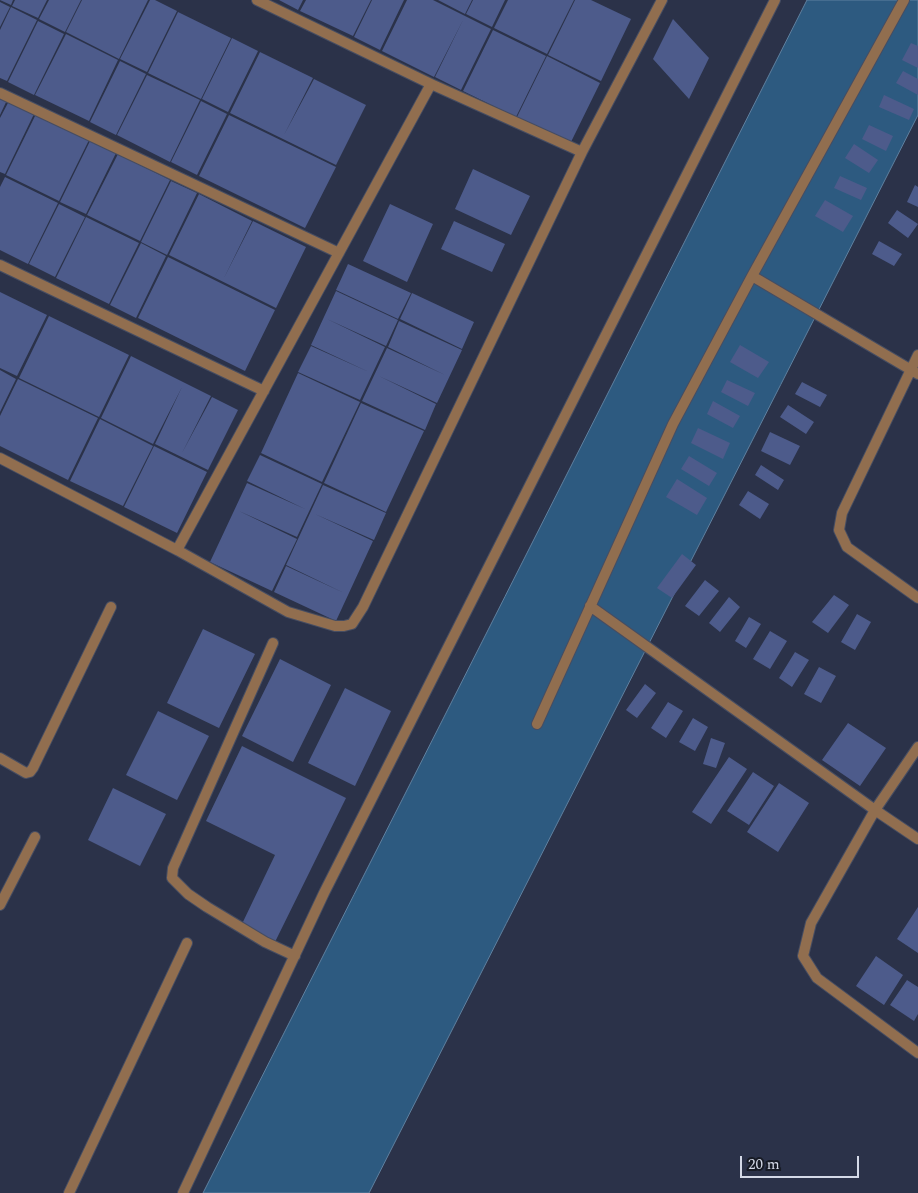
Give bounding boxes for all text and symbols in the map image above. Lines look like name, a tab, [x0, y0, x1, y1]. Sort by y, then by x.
scale bar	[743, 1146, 862, 1178]
text: 20 m	[748, 1153, 780, 1176]

